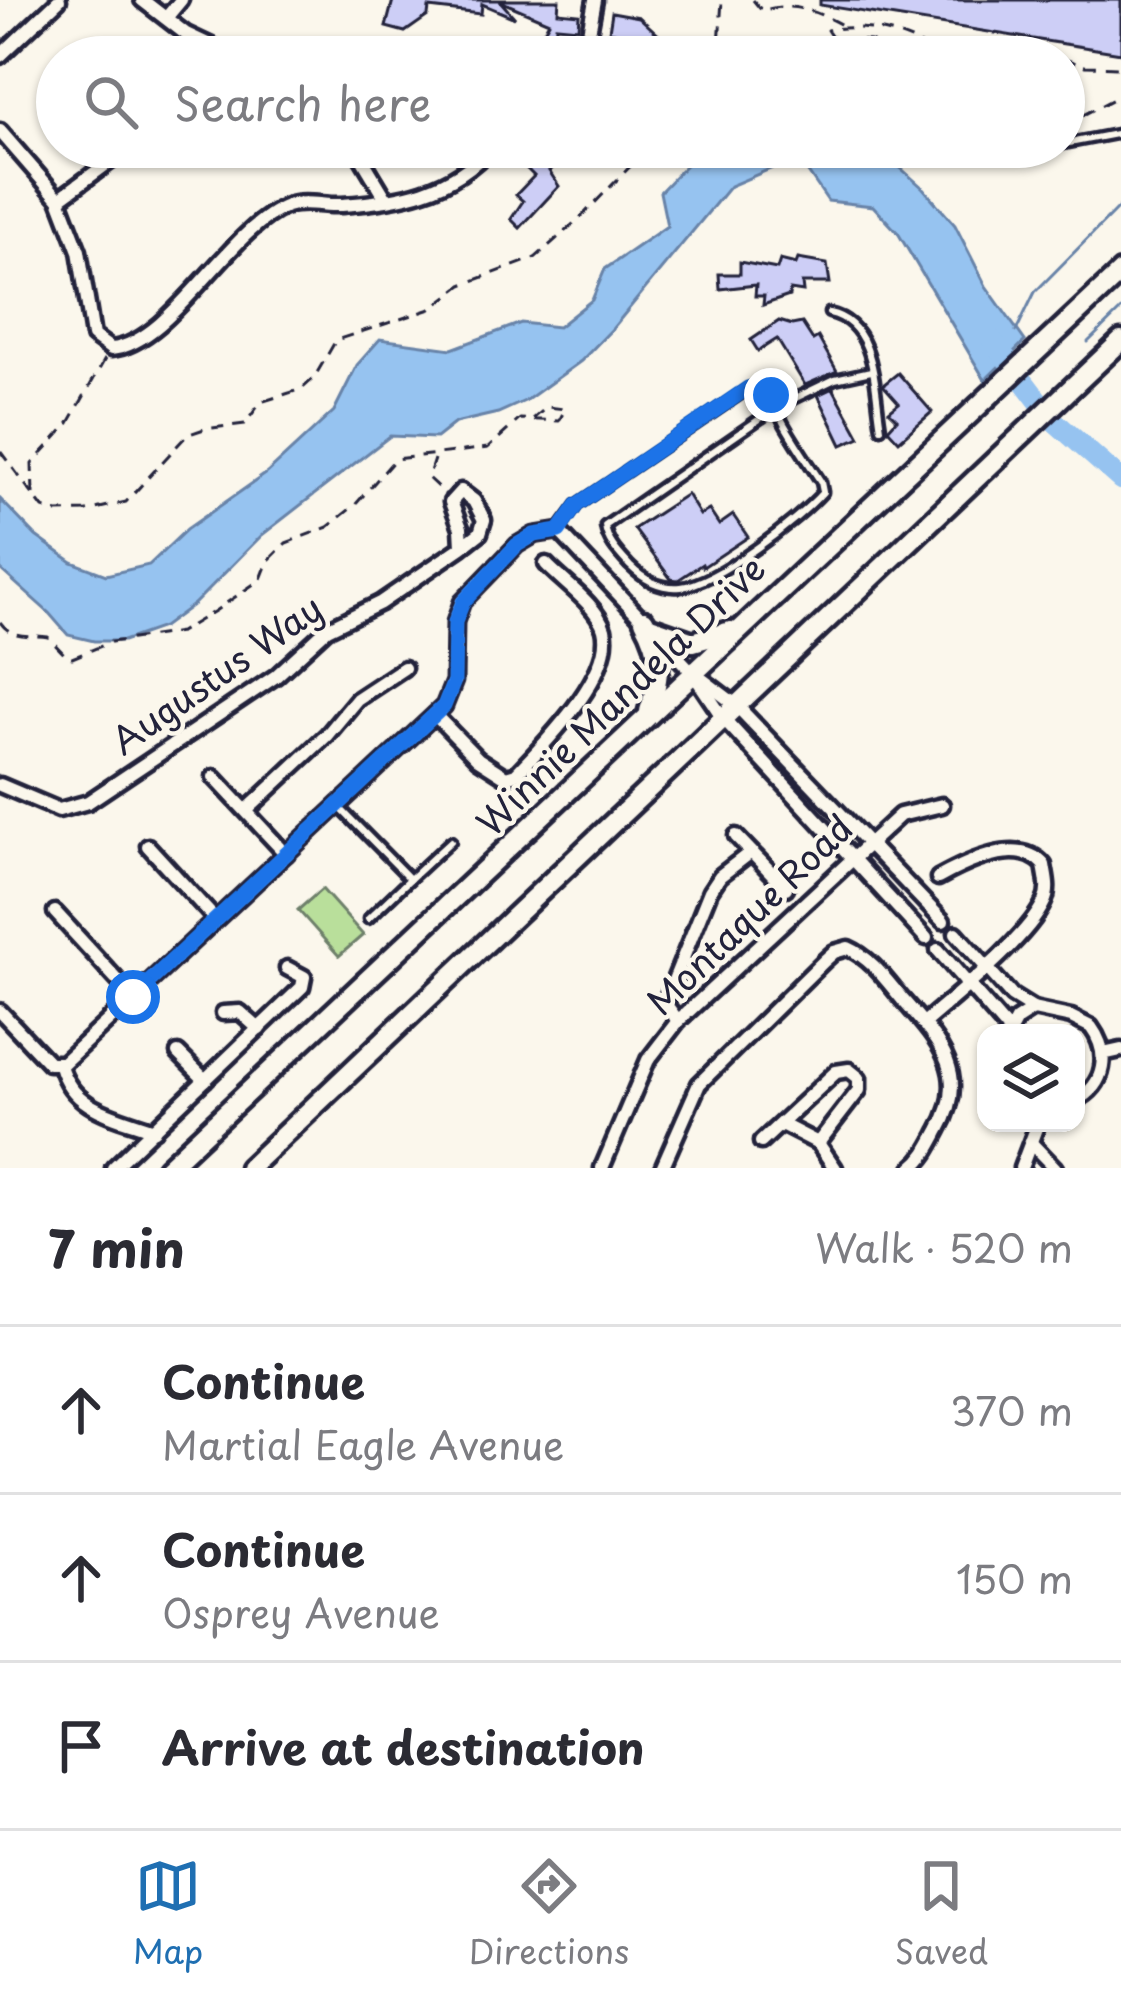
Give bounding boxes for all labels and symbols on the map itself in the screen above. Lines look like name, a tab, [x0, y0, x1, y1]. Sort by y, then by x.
route end	[744, 368, 798, 422]
street label: Winnie Mandela Drive	[463, 542, 776, 847]
street label: Augustus Way	[99, 580, 333, 766]
street label: Montaque Road	[633, 801, 864, 1026]
route start	[106, 970, 160, 1024]

